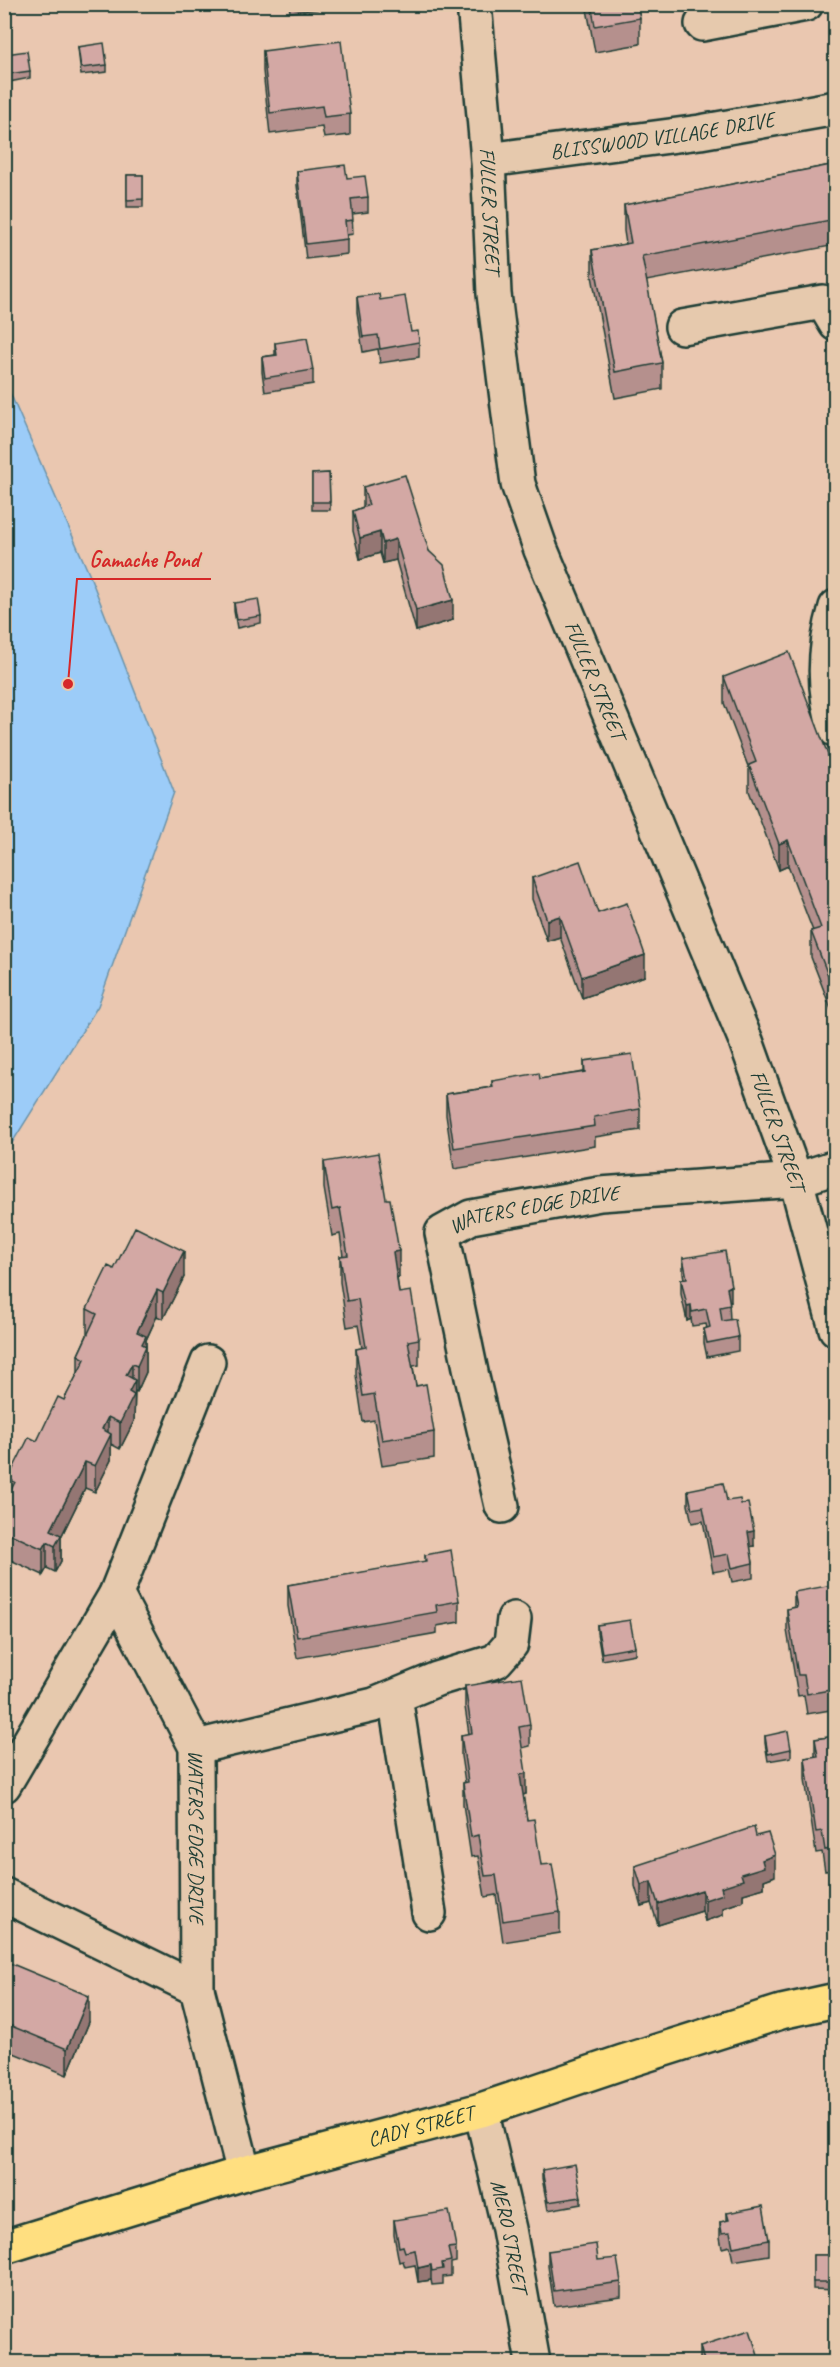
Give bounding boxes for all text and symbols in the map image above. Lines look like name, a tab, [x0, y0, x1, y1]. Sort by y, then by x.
street label: BLISSWOOD VILLAGE DRIVE	[549, 106, 779, 165]
street label: FULLER STREET	[474, 146, 506, 279]
callout: Gamache Pond	[77, 539, 211, 579]
text: Gamache Pond	[89, 546, 203, 574]
street label: FULLER STREET	[559, 617, 634, 748]
street label: FULLER STREET	[745, 1067, 813, 1198]
street label: WATERS EDGE DRIVE	[444, 1180, 622, 1240]
street label: WATERS EDGE DRIVE	[183, 1750, 210, 1926]
street label: CADY STREET	[365, 2098, 481, 2153]
street label: MERO STREET	[485, 2177, 534, 2299]

